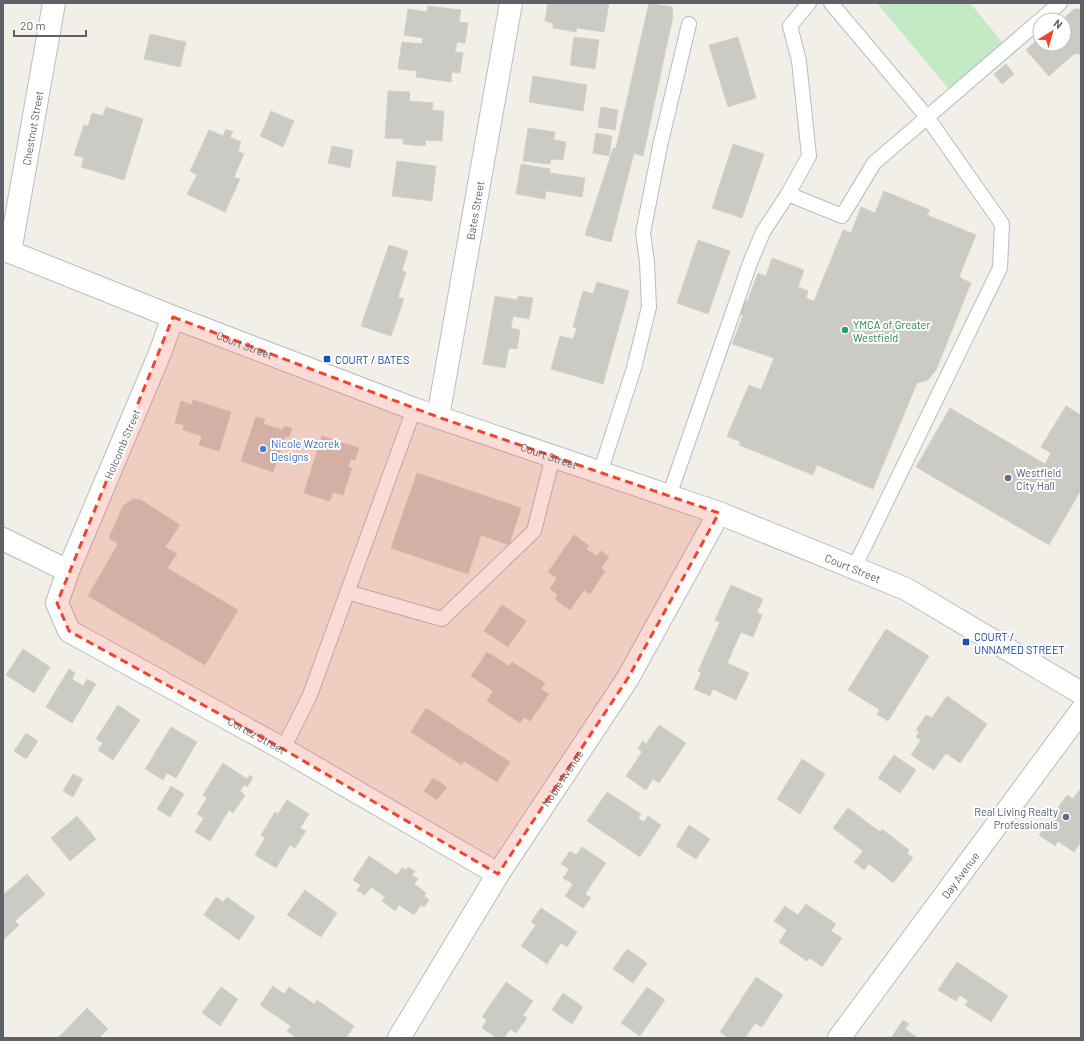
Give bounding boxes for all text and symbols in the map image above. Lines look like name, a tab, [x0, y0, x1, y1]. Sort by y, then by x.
scale bar	[14, 12, 86, 38]
north arrow	[1032, 12, 1072, 52]
text: N	[1051, 16, 1065, 31]
text: 20 m	[20, 18, 46, 32]
street label: Chestnut Street	[19, 89, 45, 166]
street label: Bates Street	[463, 180, 486, 241]
place label: YMCA of Greater Westfield	[853, 318, 930, 344]
marker: YMCA of Greater Westfield	[840, 325, 850, 335]
street label: Court Street	[215, 328, 275, 361]
place label: COURT / BATES	[335, 353, 409, 366]
marker: COURT / BATES	[322, 354, 332, 364]
street label: Holcomb Street	[101, 407, 143, 481]
place label: Nicole Wzorek Designs	[271, 437, 340, 463]
street label: Court Street	[519, 439, 579, 471]
marker: Nicole Wzorek Designs	[258, 444, 268, 454]
place label: Westfield City Hall	[1016, 466, 1061, 492]
marker: Westfield City Hall	[1003, 473, 1013, 483]
street label: Court Street	[823, 550, 883, 585]
place label: COURT / UNNAMED STREET	[974, 630, 1065, 656]
marker: COURT / UNNAMED STREET	[961, 637, 971, 647]
street label: Cortez Street	[226, 714, 288, 756]
street label: Noble Avenue	[538, 747, 585, 809]
place label: Real Living Realty Professionals	[974, 805, 1058, 831]
marker: Real Living Realty Professionals	[1061, 812, 1071, 822]
street label: Day Avenue	[938, 849, 981, 901]

